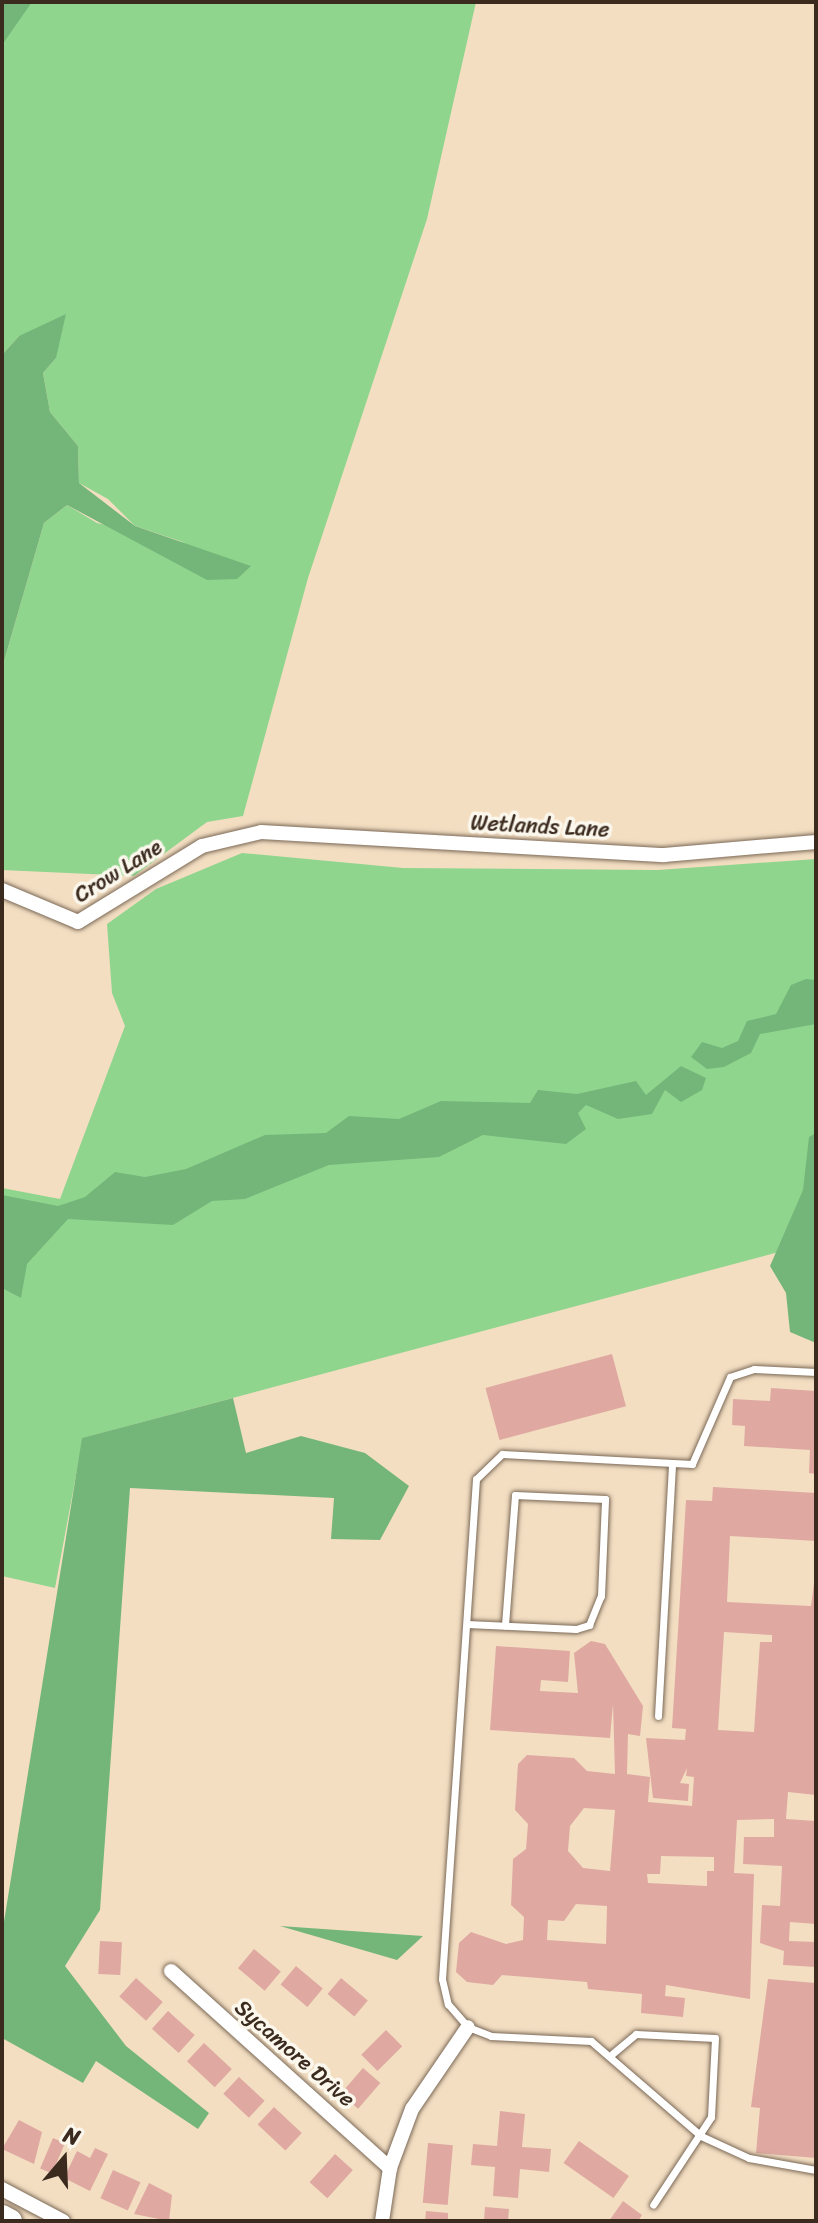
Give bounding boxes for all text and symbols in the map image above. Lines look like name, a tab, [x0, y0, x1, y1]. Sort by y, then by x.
street label: Wetlands Lane	[470, 809, 610, 843]
street label: Crow Lane	[69, 834, 167, 908]
street label: Sycamore Drive	[230, 1994, 360, 2112]
text: N	[58, 2115, 86, 2157]
north arrow	[24, 2119, 104, 2199]

